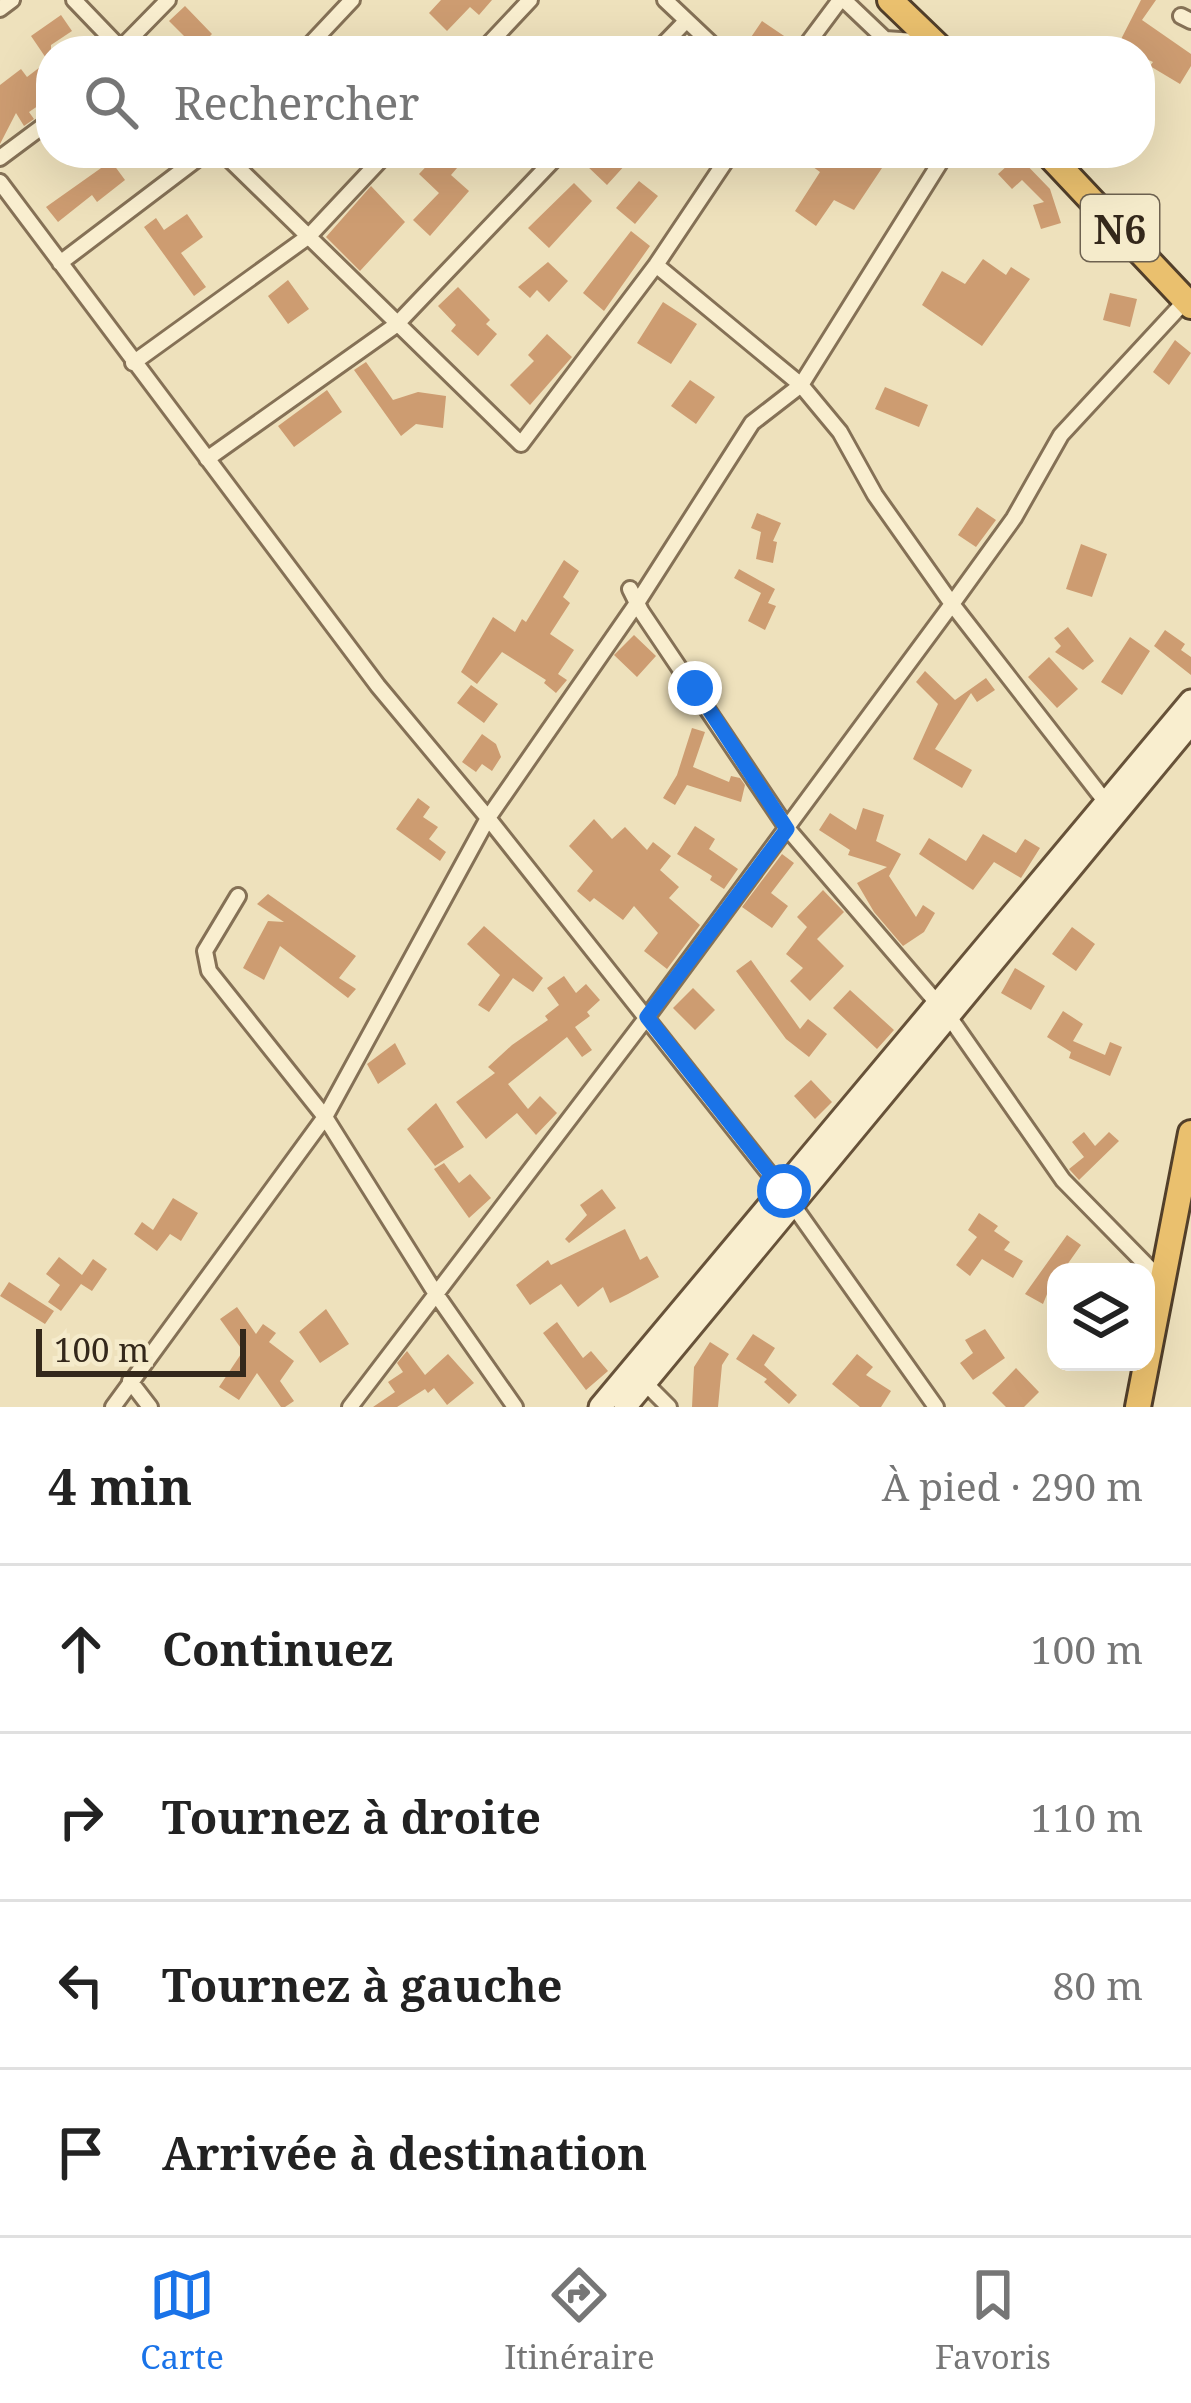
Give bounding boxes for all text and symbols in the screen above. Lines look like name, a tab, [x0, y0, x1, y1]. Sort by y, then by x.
search box	[36, 36, 1155, 168]
icon: search	[78, 69, 144, 135]
text: Rechercher	[174, 72, 420, 133]
road number: N6	[1081, 195, 1159, 261]
route end	[668, 661, 722, 715]
route start	[757, 1164, 811, 1218]
map controls	[1047, 1263, 1155, 1371]
button: layers	[1047, 1263, 1155, 1371]
scale bar	[36, 1323, 246, 1376]
text: 100 m	[54, 1327, 149, 1372]
text: 4 min	[48, 1450, 192, 1520]
text: À pied · 290 m	[882, 1459, 1143, 1512]
icon: ahead	[48, 1616, 114, 1682]
text: Continuez	[162, 1618, 393, 1679]
text: 100 m	[1031, 1622, 1143, 1675]
icon: right	[48, 1784, 114, 1850]
text: Tournez à droite	[162, 1786, 541, 1847]
text: 110 m	[1031, 1790, 1143, 1843]
icon: left	[48, 1952, 114, 2018]
text: Tournez à gauche	[162, 1954, 562, 2015]
text: 80 m	[1052, 1958, 1143, 2011]
icon: arrive	[48, 2120, 114, 2186]
text: Arrivée à destination	[162, 2122, 647, 2183]
tab: Carte	[140, 2262, 224, 2379]
tab: Itinéraire	[504, 2262, 655, 2379]
tab: Favoris	[935, 2262, 1051, 2379]

